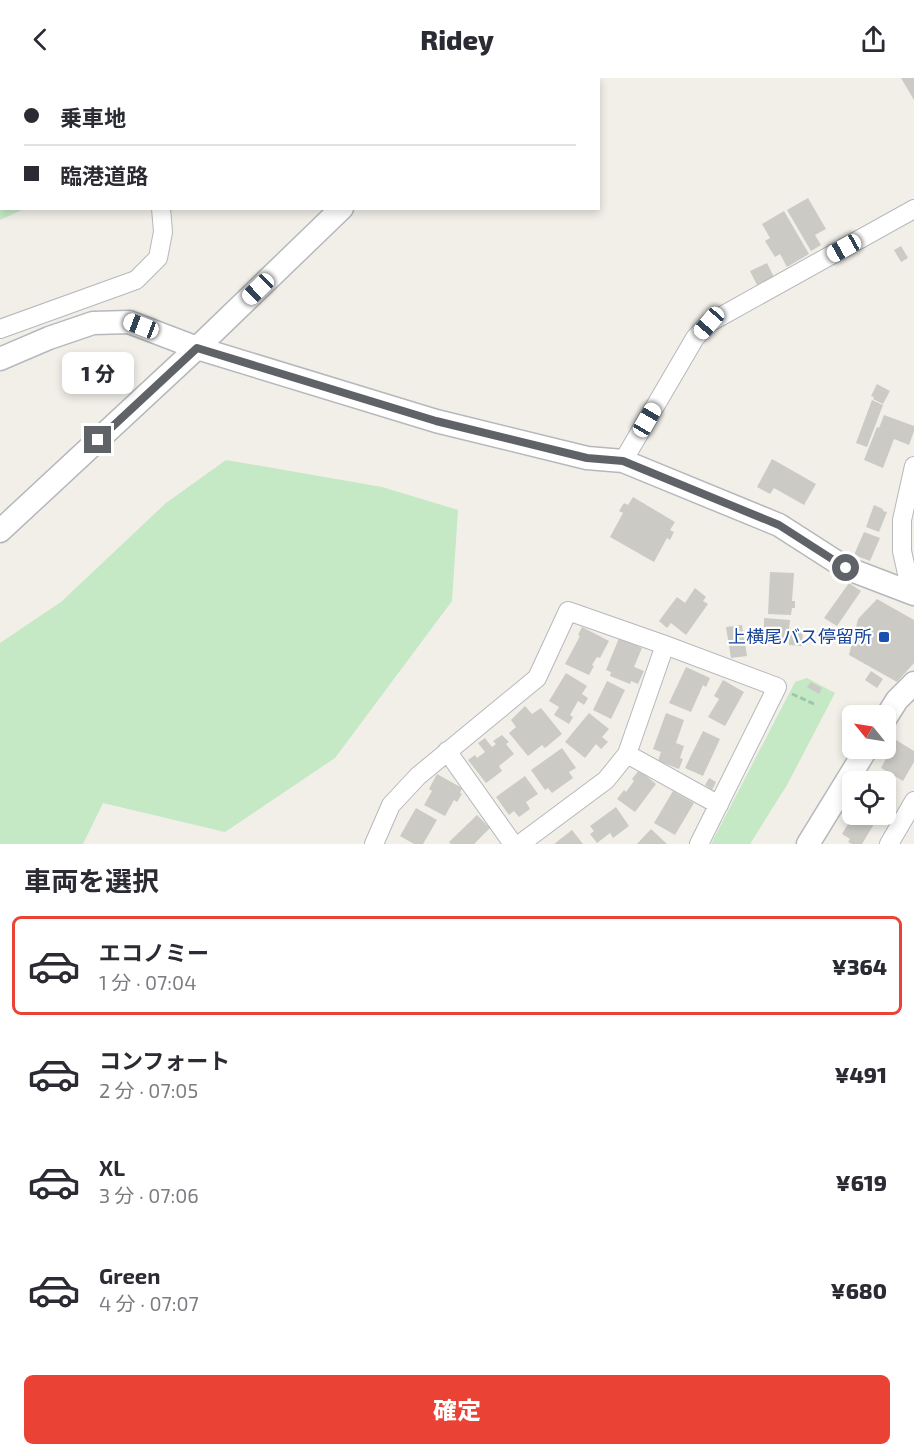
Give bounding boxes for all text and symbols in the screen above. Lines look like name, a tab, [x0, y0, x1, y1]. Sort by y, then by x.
icon: back	[24, 23, 57, 56]
text: Ridey	[420, 23, 494, 55]
icon: share	[857, 23, 890, 56]
text: 乗車地	[60, 104, 126, 130]
text: 臨港道路	[60, 162, 148, 188]
car	[824, 231, 864, 265]
car	[239, 270, 277, 308]
car	[690, 304, 728, 342]
car	[121, 311, 161, 341]
callout: 1 分	[62, 353, 134, 395]
text: 1 分	[81, 361, 115, 385]
car	[630, 400, 664, 440]
route end	[84, 426, 111, 453]
route start	[832, 554, 859, 581]
place label: 上横尾バス停留所	[728, 625, 872, 647]
marker: 上横尾バス停留所	[877, 630, 891, 644]
north arrow	[842, 705, 896, 759]
map controls	[842, 705, 896, 825]
button: locate	[842, 771, 896, 825]
text: 車両を選択	[24, 864, 159, 896]
icon: car	[27, 939, 81, 993]
text: エコノミー	[99, 939, 209, 965]
text: ¥364	[832, 953, 887, 979]
text: 1 分 · 07:04	[99, 970, 196, 994]
icon: car	[27, 1047, 81, 1101]
text: コンフォート	[99, 1047, 230, 1073]
text: ¥491	[834, 1061, 887, 1087]
text: 2 分 · 07:05	[99, 1078, 198, 1102]
text: XL	[99, 1154, 125, 1180]
icon: car	[27, 1155, 81, 1209]
text: ¥619	[836, 1169, 887, 1195]
text: 3 分 · 07:06	[99, 1183, 199, 1207]
text: Green	[99, 1262, 161, 1288]
icon: car	[27, 1263, 81, 1317]
text: ¥680	[831, 1277, 887, 1303]
text: 4 分 · 07:07	[99, 1291, 199, 1315]
button: 確定	[24, 1375, 890, 1444]

